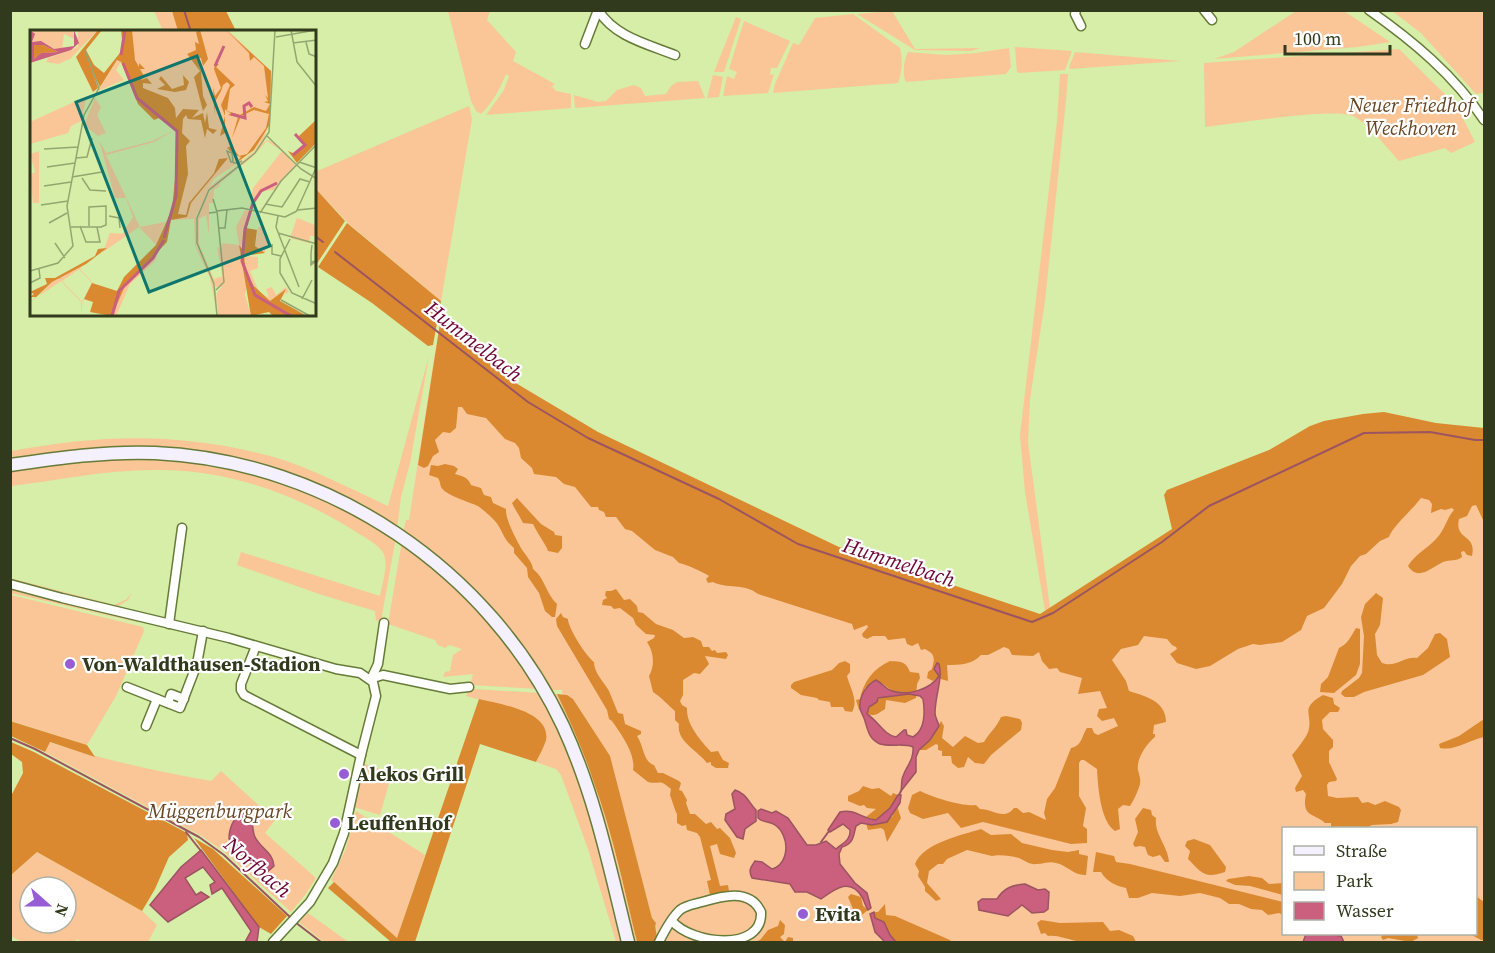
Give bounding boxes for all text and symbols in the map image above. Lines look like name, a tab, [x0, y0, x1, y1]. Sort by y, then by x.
scale bar	[1285, 18, 1390, 56]
text: 100 m	[1294, 26, 1341, 51]
inset map	[30, 30, 316, 316]
park label: Neuer Friedhof Weckhoven	[1348, 91, 1477, 142]
water label: Hummelbach	[418, 293, 529, 389]
water label: Hummelbach	[838, 530, 960, 594]
place label: Von-Waldthausen-Stadion	[82, 650, 321, 678]
marker: Von-Waldthausen-Stadion	[63, 657, 77, 671]
place label: Alekos Grill	[356, 760, 464, 788]
marker: Alekos Grill	[337, 767, 351, 781]
park label: Müggenburgpark	[147, 797, 293, 825]
place label: LeuffenHof	[347, 809, 453, 837]
marker: LeuffenHof	[328, 816, 342, 830]
legend	[1282, 827, 1477, 935]
water label: Norfbach	[217, 829, 298, 905]
text: Straße	[1336, 838, 1387, 863]
text: Park	[1336, 868, 1373, 893]
north arrow	[18, 875, 78, 935]
text: Wasser	[1336, 898, 1394, 923]
place label: Evita	[815, 900, 861, 928]
text: N	[50, 901, 74, 920]
marker: Evita	[796, 907, 810, 921]

